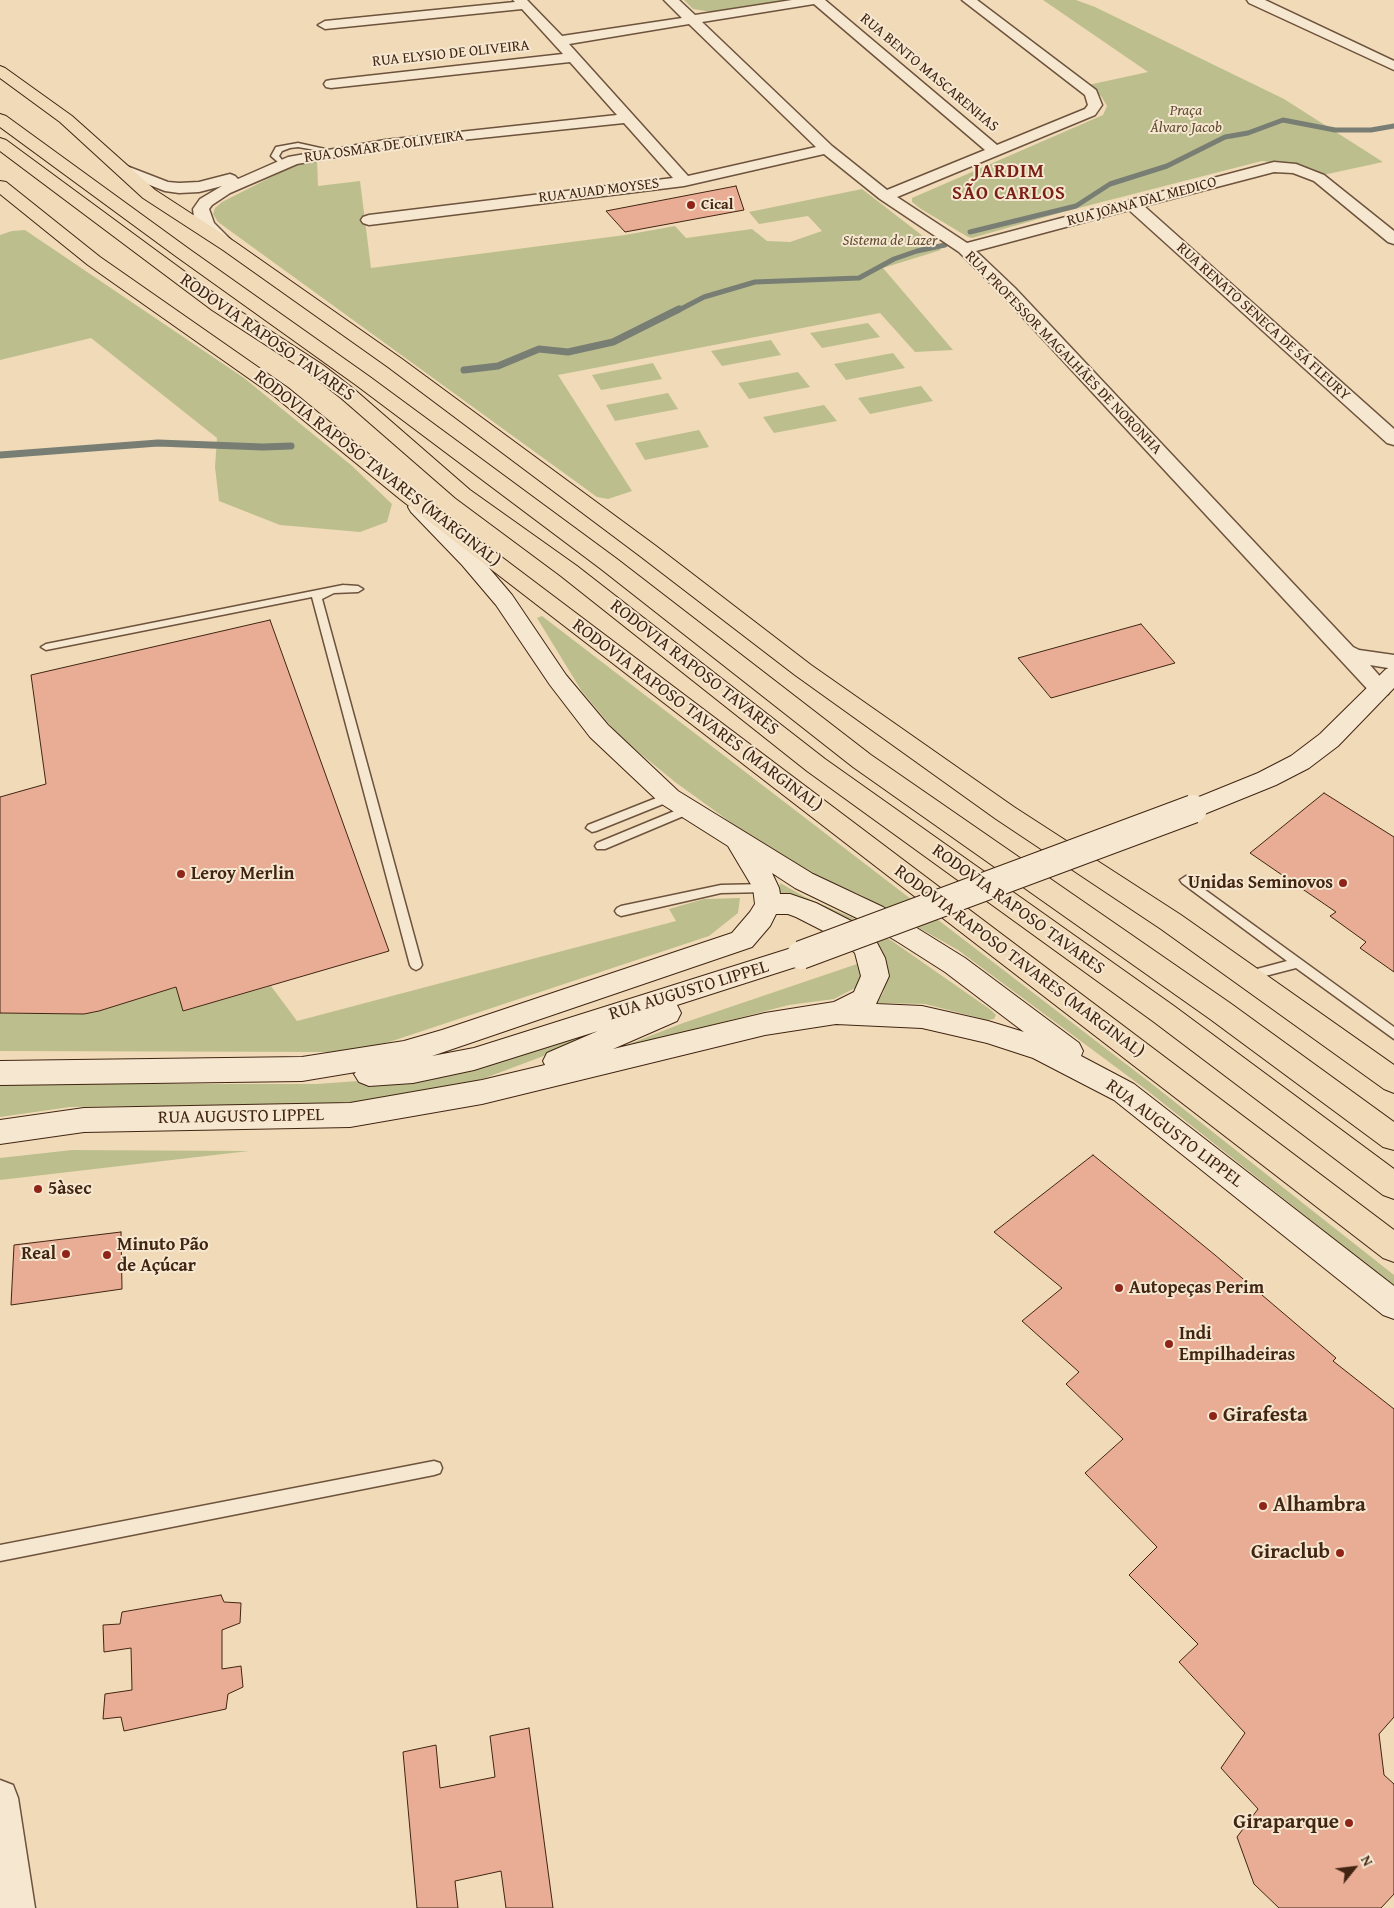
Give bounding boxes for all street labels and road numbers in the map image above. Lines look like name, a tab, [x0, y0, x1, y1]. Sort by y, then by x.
street label: RUA BENTO MASCARENHAS	[856, 10, 1002, 136]
street label: RUA ELYSIO DE OLIVEIRA	[372, 37, 530, 71]
street label: RUA OSMAR DE OLIVEIRA	[303, 127, 465, 167]
street label: RUA JOANA DAL MEDICO	[1065, 173, 1219, 231]
street label: RUA AUAD MOYSES	[538, 175, 660, 207]
street label: RUA RENATO SENECA DE SÁ FLEURY	[1173, 239, 1353, 405]
street label: RUA PROFESSOR MAGALHÃES DE NORONHA	[961, 248, 1165, 458]
street label: RODOVIA RAPOSO TAVARES	[176, 269, 358, 407]
street label: RODOVIA RAPOSO TAVARES (MARGINAL)	[249, 366, 505, 572]
street label: RODOVIA RAPOSO TAVARES	[605, 595, 783, 741]
street label: RODOVIA RAPOSO TAVARES (MARGINAL)	[568, 615, 826, 817]
street label: RODOVIA RAPOSO TAVARES	[927, 840, 1109, 980]
street label: RODOVIA RAPOSO TAVARES (MARGINAL)	[890, 861, 1148, 1063]
street label: RUA AUGUSTO LIPPEL	[606, 956, 772, 1026]
street label: RUA AUGUSTO LIPPEL	[1101, 1075, 1247, 1193]
street label: RUA AUGUSTO LIPPEL	[158, 1105, 324, 1129]

